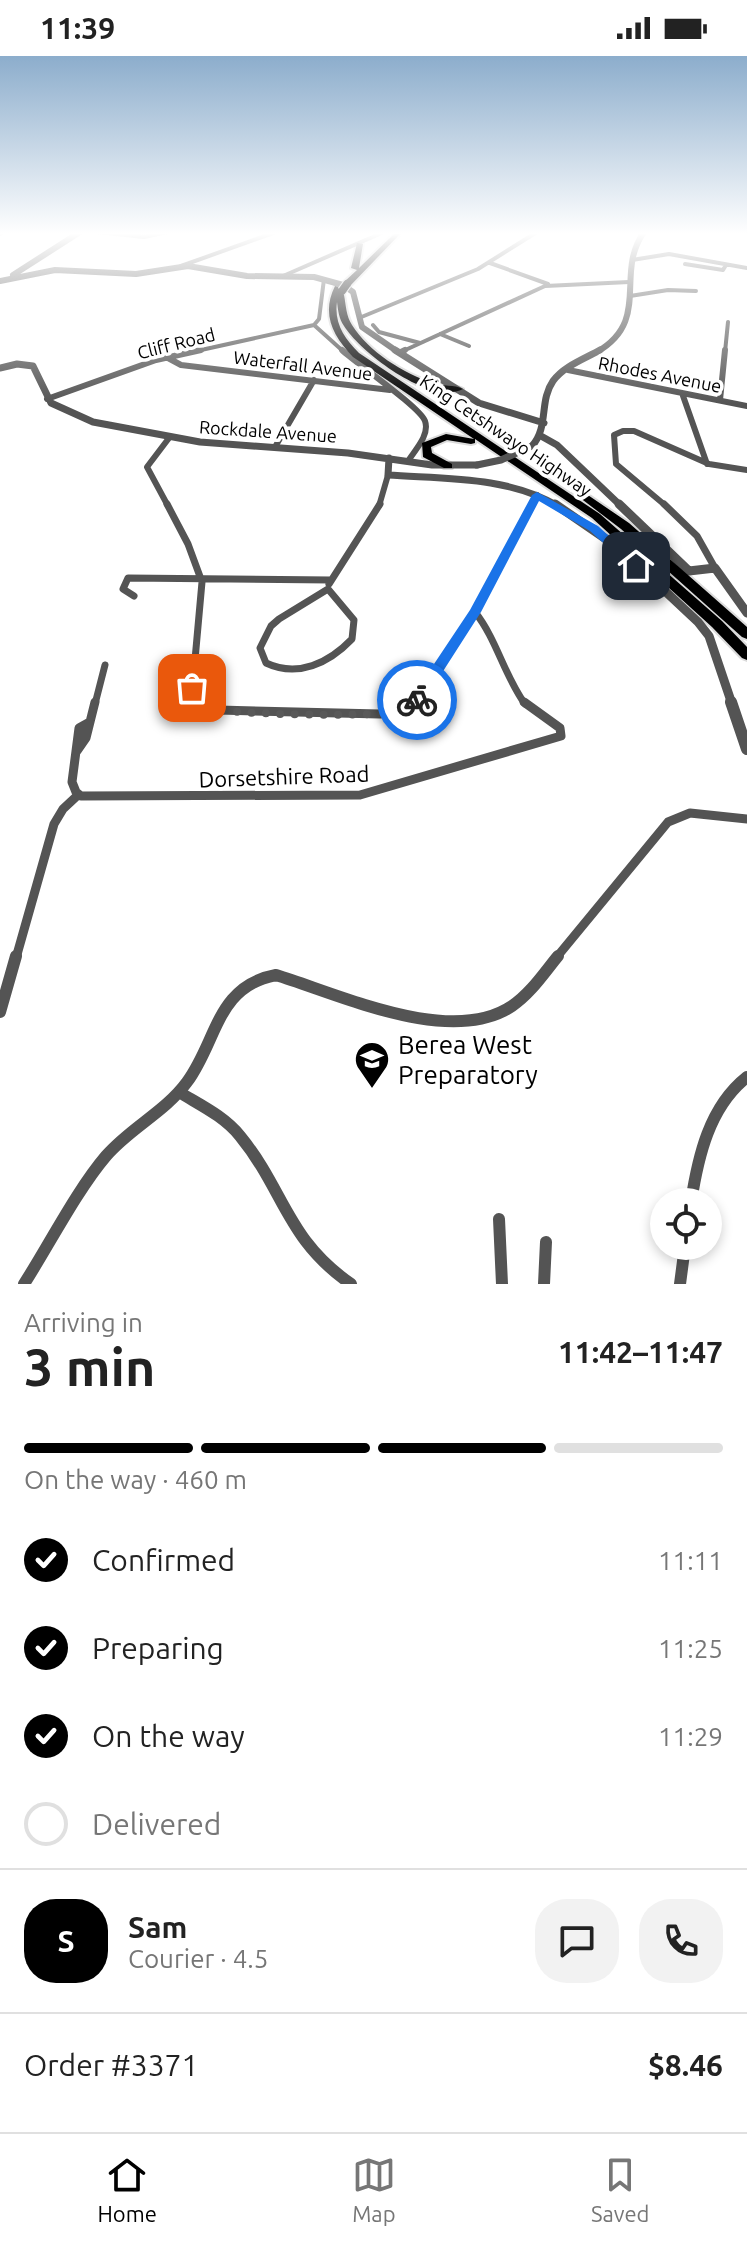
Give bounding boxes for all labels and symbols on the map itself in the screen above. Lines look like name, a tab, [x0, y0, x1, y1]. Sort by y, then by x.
street label: Cliff Road	[135, 324, 217, 362]
street label: Waterfall Avenue	[232, 347, 374, 383]
street label: Rhodes Avenue	[597, 352, 723, 396]
street label: King Cetshwayo Highway	[417, 370, 596, 500]
street label: Rockdale Avenue	[198, 416, 338, 446]
pin	[602, 532, 670, 600]
pin	[158, 654, 226, 722]
courier	[377, 660, 457, 740]
street label: Dorsetshire Road	[198, 761, 370, 791]
place label: Berea West Preparatory	[398, 1030, 538, 1089]
school or university icon: Berea West Preparatory	[353, 1040, 391, 1090]

